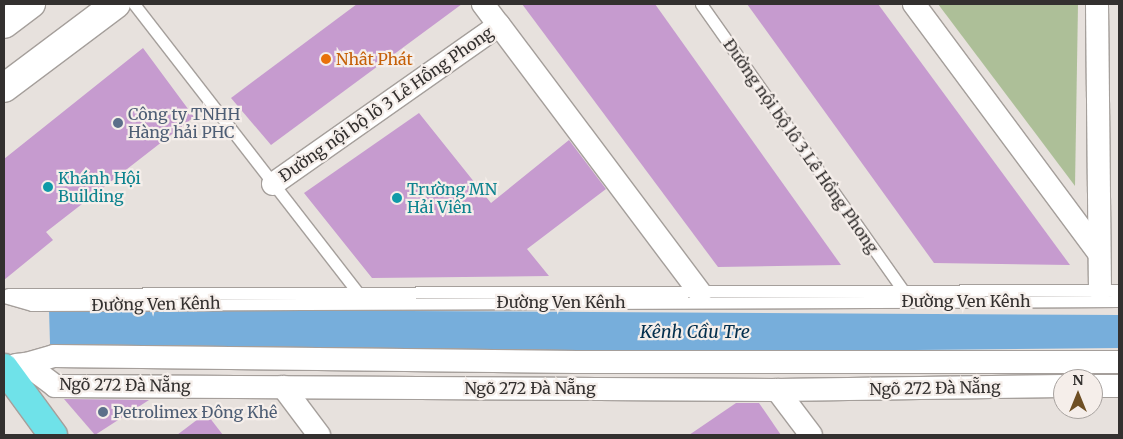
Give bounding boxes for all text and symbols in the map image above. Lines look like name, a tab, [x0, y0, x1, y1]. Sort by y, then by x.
street label: Đường nội bộ lô 3 Lê Hồng Phong	[275, 22, 497, 186]
street label: Đường nội bộ lô 3 Lê Hồng Phong	[719, 35, 883, 257]
place label: Nhât Phát	[336, 49, 413, 69]
marker: Nhât Phát	[320, 53, 332, 65]
place label: Công ty TNHH Hàng hải PHC	[128, 104, 240, 142]
marker: Công ty TNHH Hàng hải PHC	[112, 117, 124, 129]
place label: Khánh Hội Building	[58, 168, 141, 206]
place label: Trường MN Hải Viên	[407, 179, 497, 217]
marker: Khánh Hội Building	[42, 181, 54, 193]
marker: Trường MN Hải Viên	[391, 192, 403, 204]
street label: Đường Ven Kênh	[901, 291, 1031, 311]
street label: Đường Ven Kênh	[496, 292, 626, 312]
street label: Đường Ven Kênh	[91, 293, 221, 315]
water label: Kênh Cầu Tre	[640, 321, 750, 343]
north arrow	[1053, 369, 1103, 419]
text: N	[1072, 371, 1084, 389]
street label: Ngõ 272 Đà Nẵng	[59, 374, 191, 396]
street label: Ngõ 272 Đà Nẵng	[869, 377, 1001, 399]
street label: Ngõ 272 Đà Nẵng	[464, 378, 596, 398]
place label: Petrolimex Đông Khê	[113, 402, 277, 422]
marker: Petrolimex Đông Khê	[97, 406, 109, 418]

